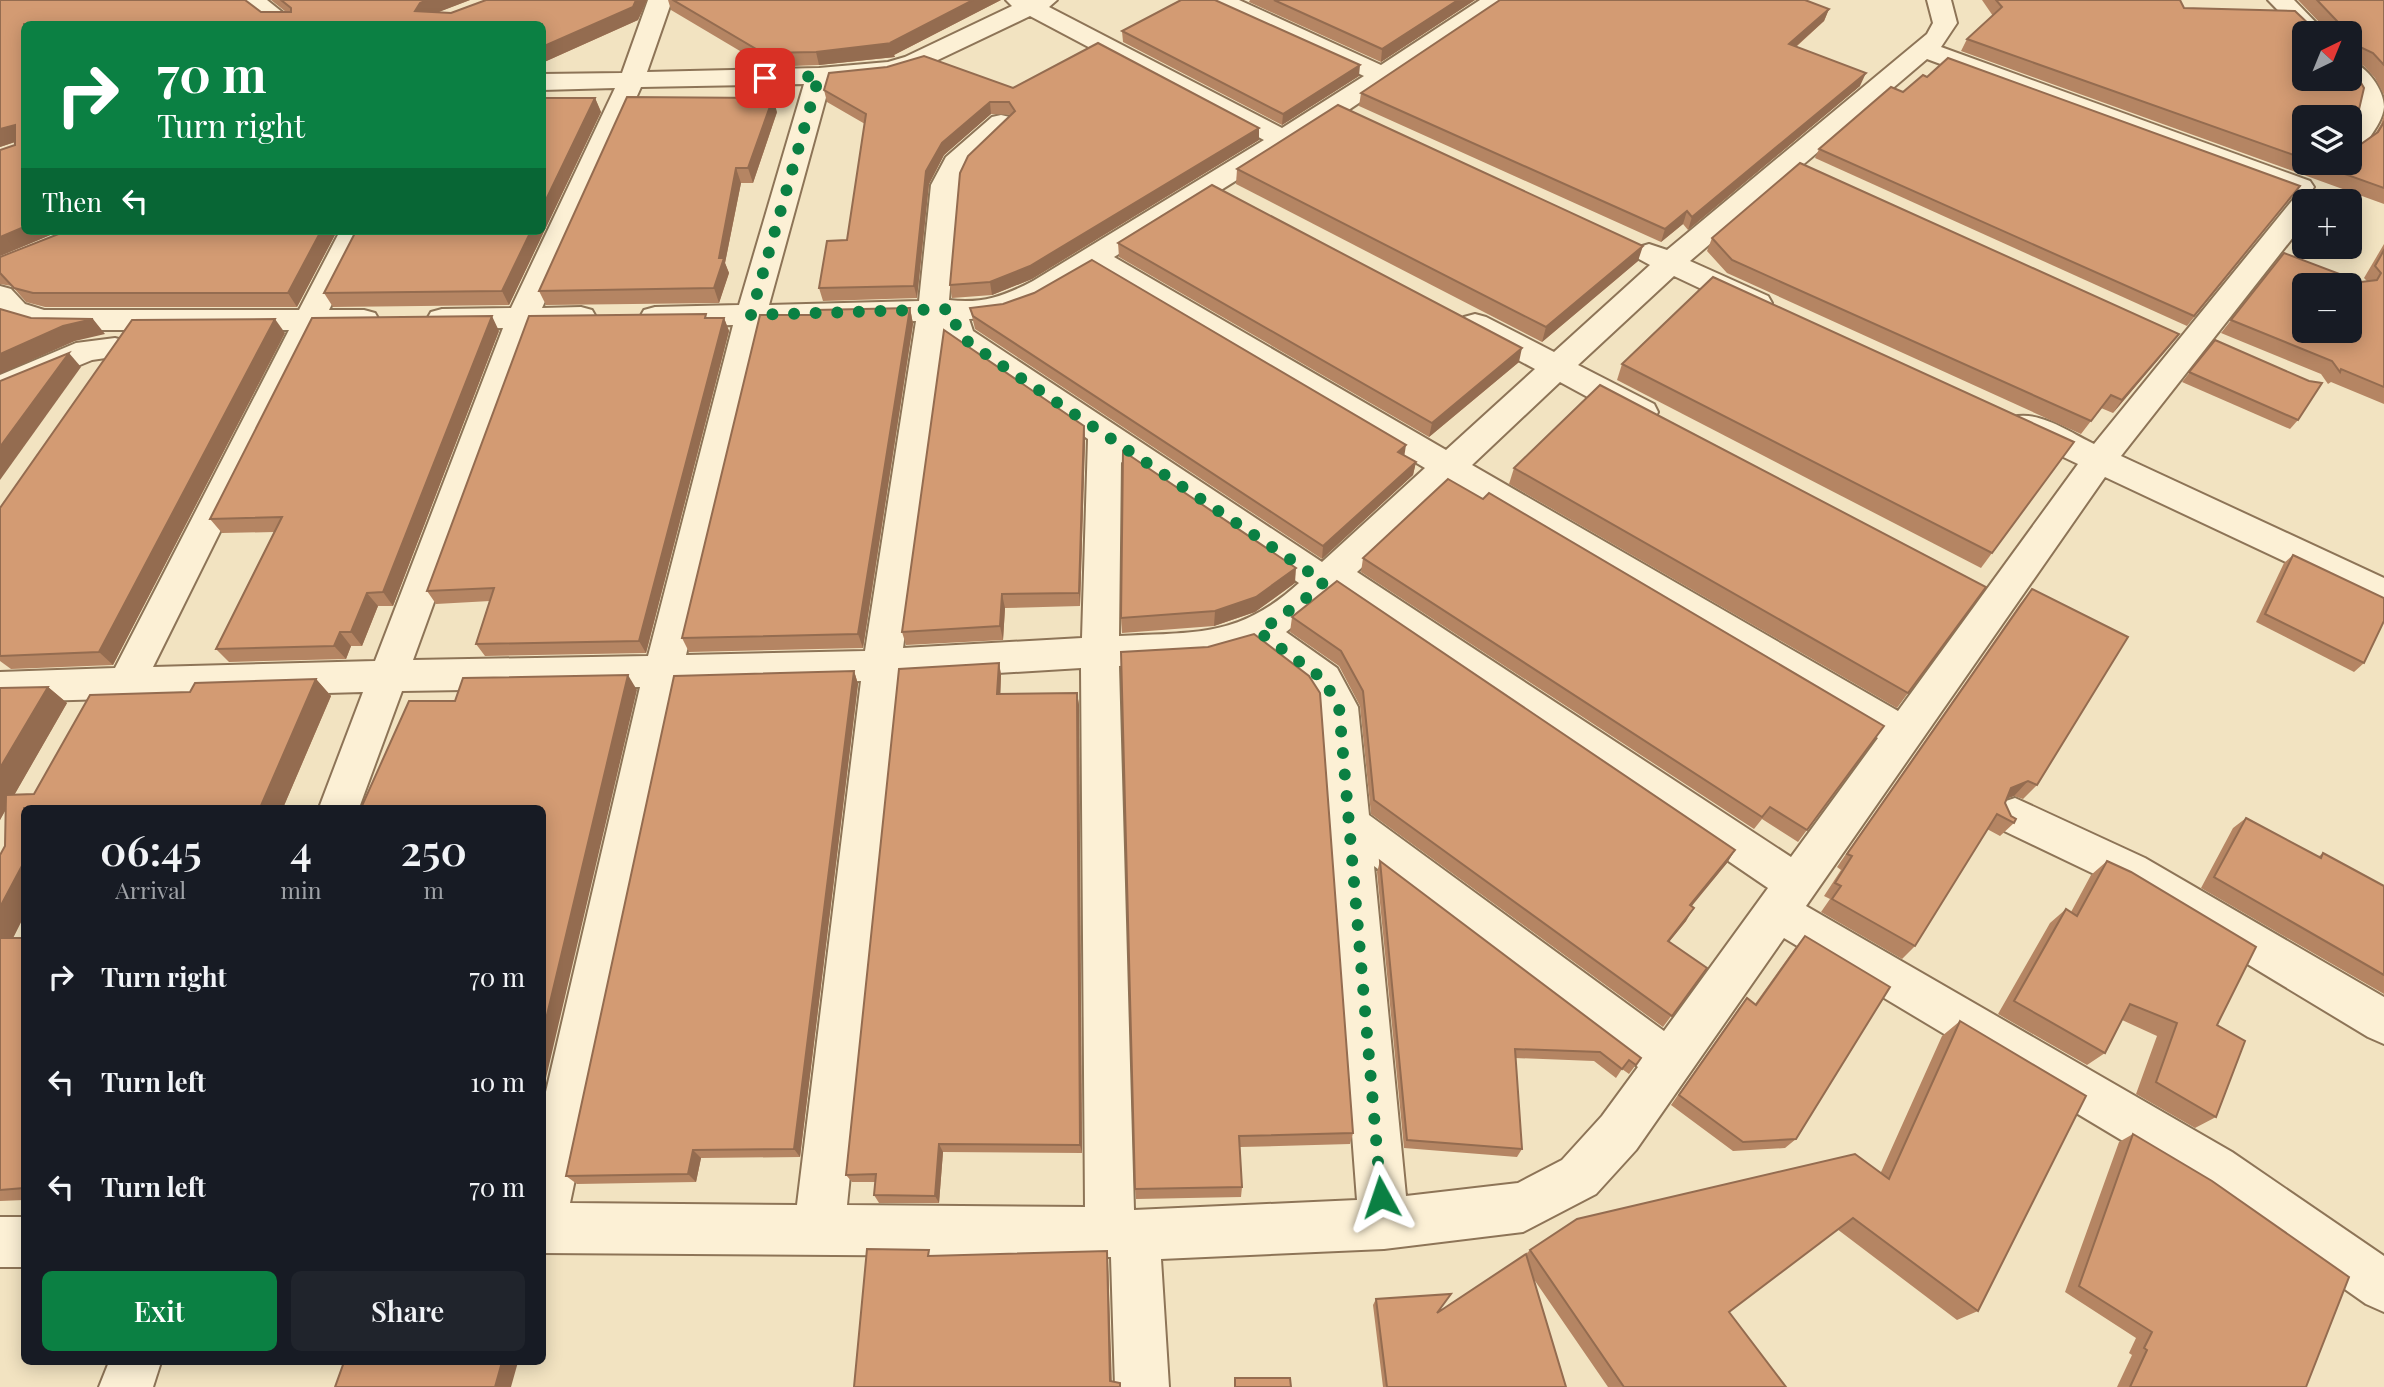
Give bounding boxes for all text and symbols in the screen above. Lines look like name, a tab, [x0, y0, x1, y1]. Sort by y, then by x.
north arrow	[2292, 21, 2362, 91]
map controls	[2292, 21, 2362, 343]
text: 70 m	[157, 40, 267, 105]
pin	[735, 48, 795, 108]
icon: right	[42, 49, 133, 140]
icon: arrive	[746, 59, 784, 97]
text: Turn right	[157, 103, 305, 146]
button: layers	[2292, 105, 2362, 175]
icon: left	[116, 182, 154, 220]
text: Then	[42, 184, 102, 219]
button: +	[2292, 189, 2362, 259]
button: −	[2292, 273, 2362, 343]
text: 06:45	[100, 821, 202, 877]
text: 4	[290, 821, 312, 877]
text: 250	[400, 821, 467, 877]
text: Arrival	[115, 874, 186, 905]
text: min	[281, 874, 321, 905]
text: m	[424, 874, 444, 905]
icon: right	[42, 958, 80, 996]
text: Turn right	[101, 959, 227, 994]
text: 70 m	[469, 959, 525, 994]
icon: left	[42, 1063, 80, 1101]
text: Turn left	[101, 1064, 206, 1099]
text: 10 m	[470, 1064, 525, 1099]
position arrow	[1344, 1160, 1418, 1234]
icon: left	[42, 1168, 80, 1206]
text: Turn left	[101, 1169, 206, 1204]
text: 70 m	[469, 1169, 525, 1204]
button: Exit	[42, 1271, 277, 1351]
button: Share	[291, 1271, 525, 1351]

